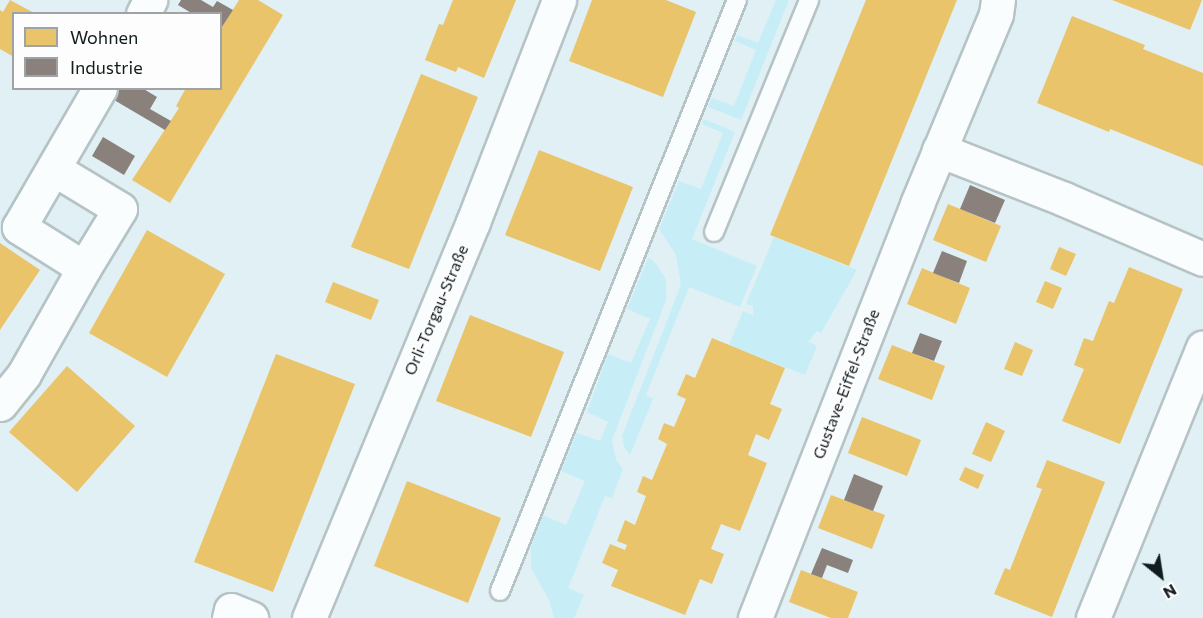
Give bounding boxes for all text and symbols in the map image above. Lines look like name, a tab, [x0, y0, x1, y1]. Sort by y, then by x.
legend	[12, 12, 222, 90]
text: Wohnen	[70, 26, 138, 48]
text: Industrie	[70, 56, 143, 78]
street label: Orli-Torgau-Straße	[400, 242, 472, 378]
street label: Gustave-Eiffel-Straße	[809, 306, 883, 462]
north arrow	[1131, 546, 1191, 606]
text: N	[1160, 581, 1180, 603]

